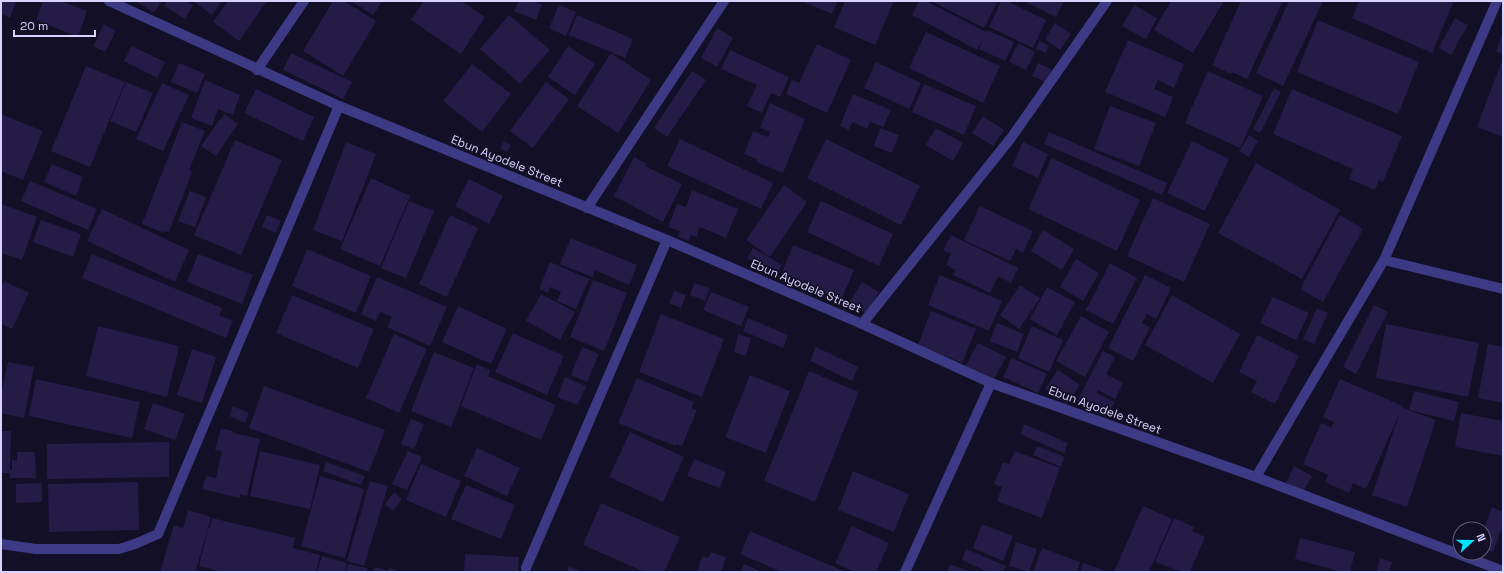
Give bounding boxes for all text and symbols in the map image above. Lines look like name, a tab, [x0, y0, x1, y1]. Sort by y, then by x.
scale bar	[14, 12, 95, 38]
text: 20 m	[20, 18, 48, 34]
street label: Ebun Ayodele Street	[449, 131, 565, 191]
street label: Ebun Ayodele Street	[748, 255, 864, 317]
street label: Ebun Ayodele Street	[1046, 382, 1164, 438]
north arrow	[1452, 521, 1492, 561]
text: N	[1473, 531, 1489, 543]

